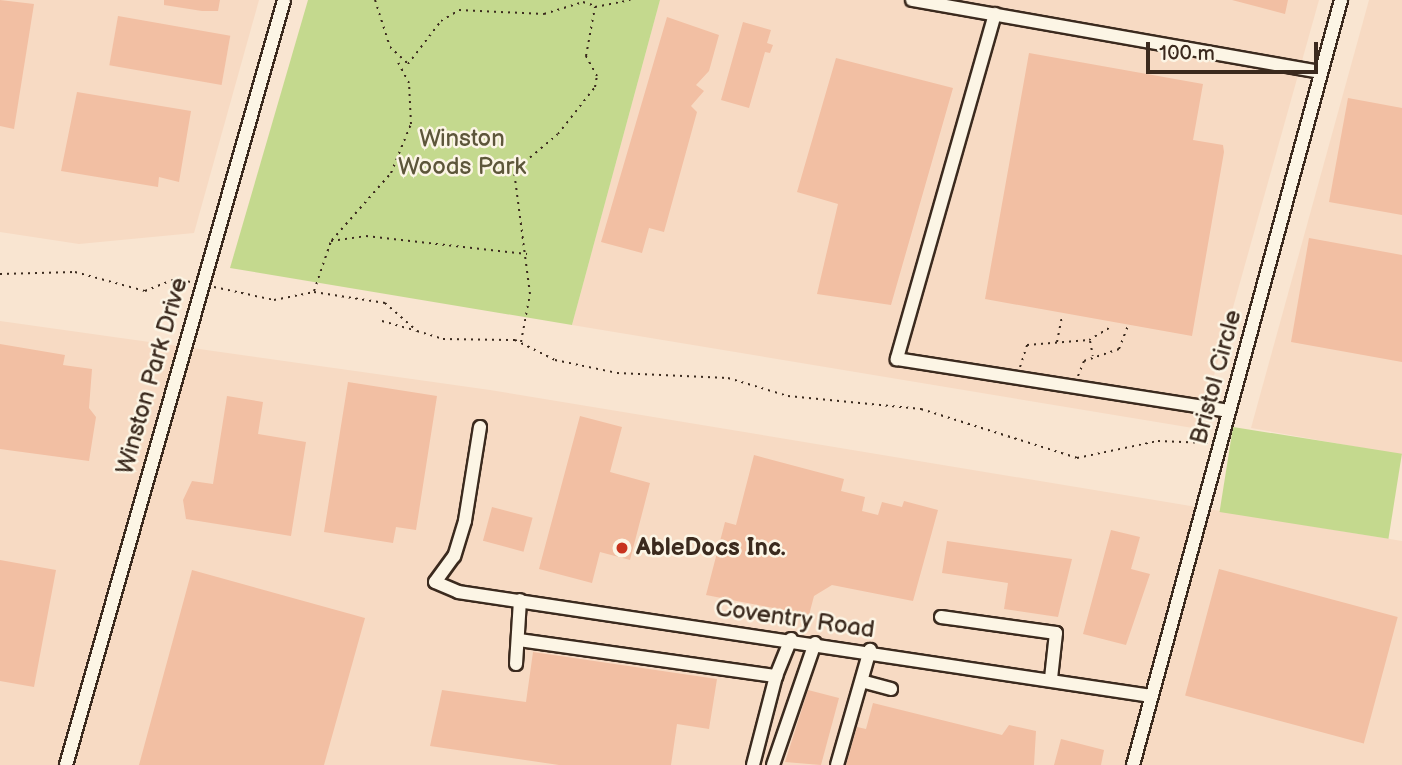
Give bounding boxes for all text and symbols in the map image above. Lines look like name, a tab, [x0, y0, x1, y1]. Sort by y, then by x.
scale bar	[1150, 28, 1322, 72]
text: 100 m	[1159, 41, 1215, 66]
park label: Winston Woods Park	[398, 125, 526, 181]
street label: Winston Park Drive	[110, 274, 194, 478]
street label: Bristol Circle	[1184, 307, 1248, 447]
place label: AbleDocs Inc.	[636, 534, 786, 562]
marker: AbleDocs Inc.	[614, 540, 630, 556]
street label: Coventry Road	[713, 593, 877, 645]

